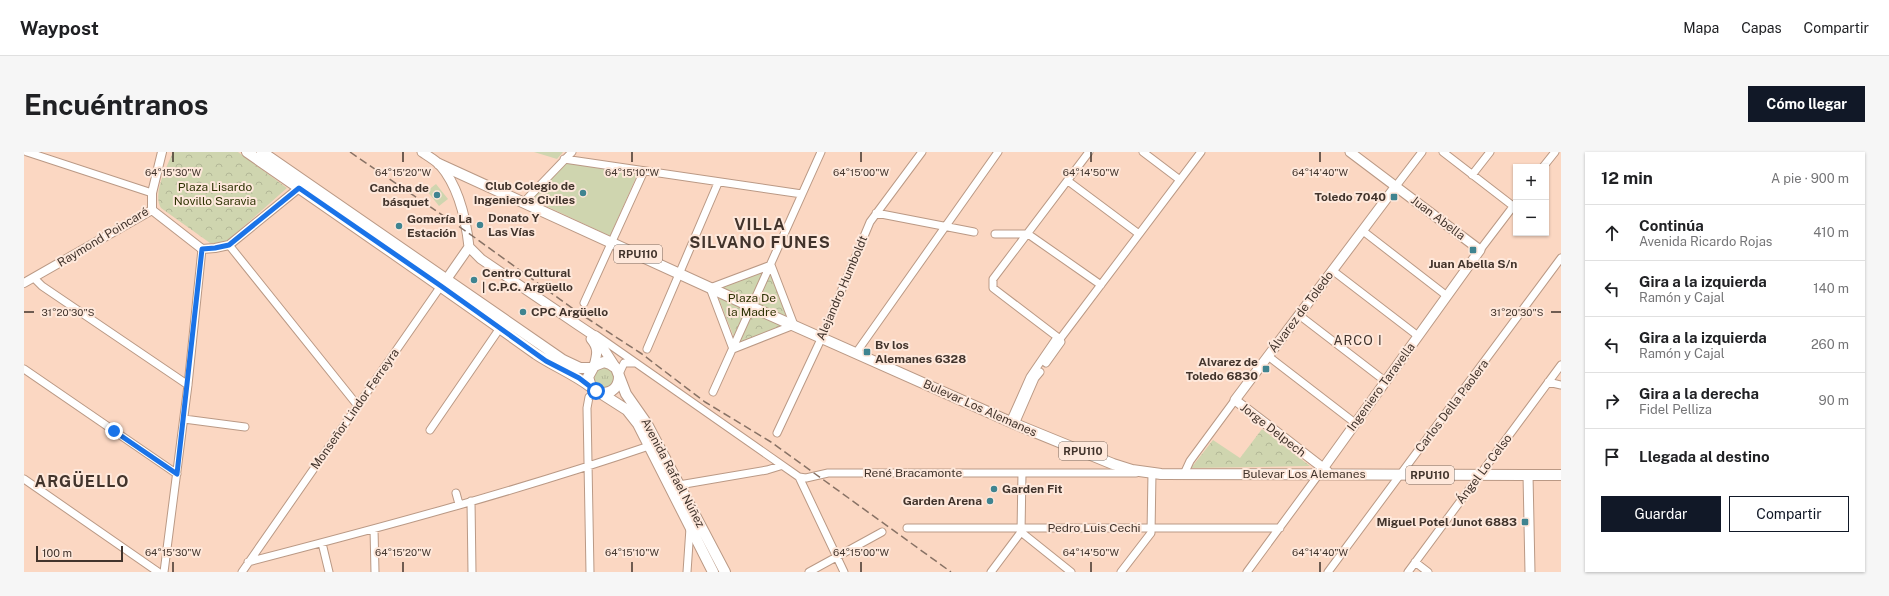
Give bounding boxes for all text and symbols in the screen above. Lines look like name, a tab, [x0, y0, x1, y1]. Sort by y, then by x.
text: Waypost	[20, 17, 99, 39]
text: Mapa	[1683, 20, 1719, 36]
text: Capas	[1741, 20, 1782, 36]
text: Compartir	[1804, 20, 1869, 36]
button: Cómo llegar	[1748, 86, 1865, 122]
text: Encuéntranos	[24, 88, 209, 121]
map controls	[1513, 164, 1549, 236]
button: +	[1513, 164, 1549, 200]
text: 64°15'30"W	[145, 166, 202, 178]
text: 64°15'20"W	[375, 166, 431, 178]
text: 64°15'10"W	[605, 166, 659, 178]
text: 64°15'00"W	[833, 166, 889, 178]
text: 64°14'50"W	[1063, 166, 1120, 178]
text: 64°14'40"W	[1292, 166, 1349, 178]
text: 12 min	[1601, 168, 1653, 188]
text: A pie · 900 m	[1771, 171, 1849, 186]
place label: Club Colegio de Ingenieros Civiles	[474, 179, 575, 207]
park label: Plaza Lisardo Novillo Saravia	[174, 180, 256, 208]
place label: Cancha de básquet	[369, 181, 429, 209]
marker: Club Colegio de Ingenieros Civiles	[578, 188, 588, 198]
marker: Cancha de básquet	[432, 190, 442, 200]
place label: Toledo 7040	[1315, 190, 1386, 204]
marker: Toledo 7040	[1389, 192, 1399, 202]
street label: Juan Abella	[1408, 193, 1468, 243]
button: −	[1513, 200, 1549, 236]
street label: Raymond Poincaré	[55, 204, 151, 270]
place label: Donato Y Las Vías	[488, 211, 540, 239]
place label: Gomería La Estación	[407, 212, 472, 240]
district label: VILLA SILVANO FUNES	[689, 215, 831, 252]
text: Continúa	[1639, 217, 1704, 234]
marker: Donato Y Las Vías	[475, 220, 485, 230]
marker: Gomería La Estación	[394, 221, 404, 231]
icon: ahead	[1601, 222, 1623, 244]
text: 410 m	[1813, 225, 1849, 240]
street label: Alejandro Humboldt	[814, 233, 871, 343]
text: Avenida Ricardo Rojas	[1639, 234, 1772, 249]
road number: RPU110	[614, 245, 662, 263]
marker: Juan Abella S/n	[1468, 245, 1478, 255]
place label: Juan Abella S/n	[1429, 257, 1517, 271]
place label: Centro Cultural | C.P.C. Argüello	[482, 266, 573, 294]
street label: Álvarez de Toledo	[1266, 268, 1336, 355]
text: Gira a la izquierda	[1639, 273, 1767, 290]
marker: Centro Cultural | C.P.C. Argüello	[469, 275, 479, 285]
icon: left	[1601, 278, 1623, 300]
text: 140 m	[1813, 281, 1849, 296]
text: Ramón y Cajal	[1639, 290, 1725, 305]
park label: Plaza De la Madre	[728, 291, 777, 319]
place label: CPC Argüello	[531, 305, 608, 319]
text: 31°20'30"S	[42, 306, 95, 318]
text: 31°20'30"S	[1491, 306, 1544, 318]
marker: CPC Argüello	[518, 307, 528, 317]
text: Gira a la izquierda	[1639, 329, 1767, 346]
district label: ARCO I	[1333, 333, 1383, 348]
icon: left	[1601, 334, 1623, 356]
text: 260 m	[1811, 337, 1849, 352]
place label: Bv los Alemanes 6328	[875, 338, 966, 366]
street label: Ingeniero Taravella	[1344, 340, 1418, 434]
street label: Monseñor Lindor Ferreyra	[308, 346, 402, 472]
text: Ramón y Cajal	[1639, 346, 1725, 361]
marker: Bv los Alemanes 6328	[862, 347, 872, 357]
place label: Alvarez de Toledo 6830	[1186, 355, 1258, 383]
street label: Carlos Della Paolera	[1413, 357, 1491, 455]
marker: Alvarez de Toledo 6830	[1261, 364, 1271, 374]
street label: Bulevar Los Alemanes	[921, 377, 1039, 439]
route start	[587, 382, 605, 400]
text: Gira a la derecha	[1639, 385, 1759, 402]
icon: right	[1601, 390, 1623, 412]
text: 90 m	[1819, 393, 1849, 408]
street label: Jorge Delpech	[1238, 400, 1308, 460]
text: Fidel Pelliza	[1639, 402, 1712, 417]
street label: Avenida Rafael Núñez	[638, 416, 708, 530]
route end	[105, 422, 123, 440]
street label: Ángel Lo Celso	[1453, 431, 1515, 507]
road number: RPU110	[1059, 442, 1107, 460]
icon: arrive	[1601, 446, 1623, 468]
text: Llegada al destino	[1639, 448, 1770, 465]
street label: René Bracamonte	[864, 466, 963, 480]
road number: RPU110	[1406, 466, 1454, 484]
street label: Bulevar Los Alemanes	[1242, 467, 1366, 481]
district label: ARGÜELLO	[35, 470, 129, 491]
place label: Garden Fit	[1002, 482, 1062, 496]
marker: Garden Fit	[989, 484, 999, 494]
place label: Garden Arena	[903, 494, 982, 508]
marker: Garden Arena	[985, 496, 995, 506]
button: Guardar	[1601, 496, 1721, 532]
button: Compartir	[1729, 496, 1849, 532]
place label: Miguel Potel Junot 6883	[1377, 515, 1517, 529]
marker: Miguel Potel Junot 6883	[1520, 517, 1530, 527]
street label: Pedro Luis Cechi	[1047, 521, 1141, 535]
scale bar	[36, 544, 123, 563]
text: 64°15'30"W	[145, 546, 202, 558]
text: 64°15'20"W	[375, 546, 431, 558]
text: 64°15'10"W	[605, 546, 659, 558]
text: 64°15'00"W	[833, 546, 889, 558]
text: 64°14'50"W	[1063, 546, 1120, 558]
text: 64°14'40"W	[1292, 546, 1349, 558]
text: 100 m	[42, 547, 72, 559]

